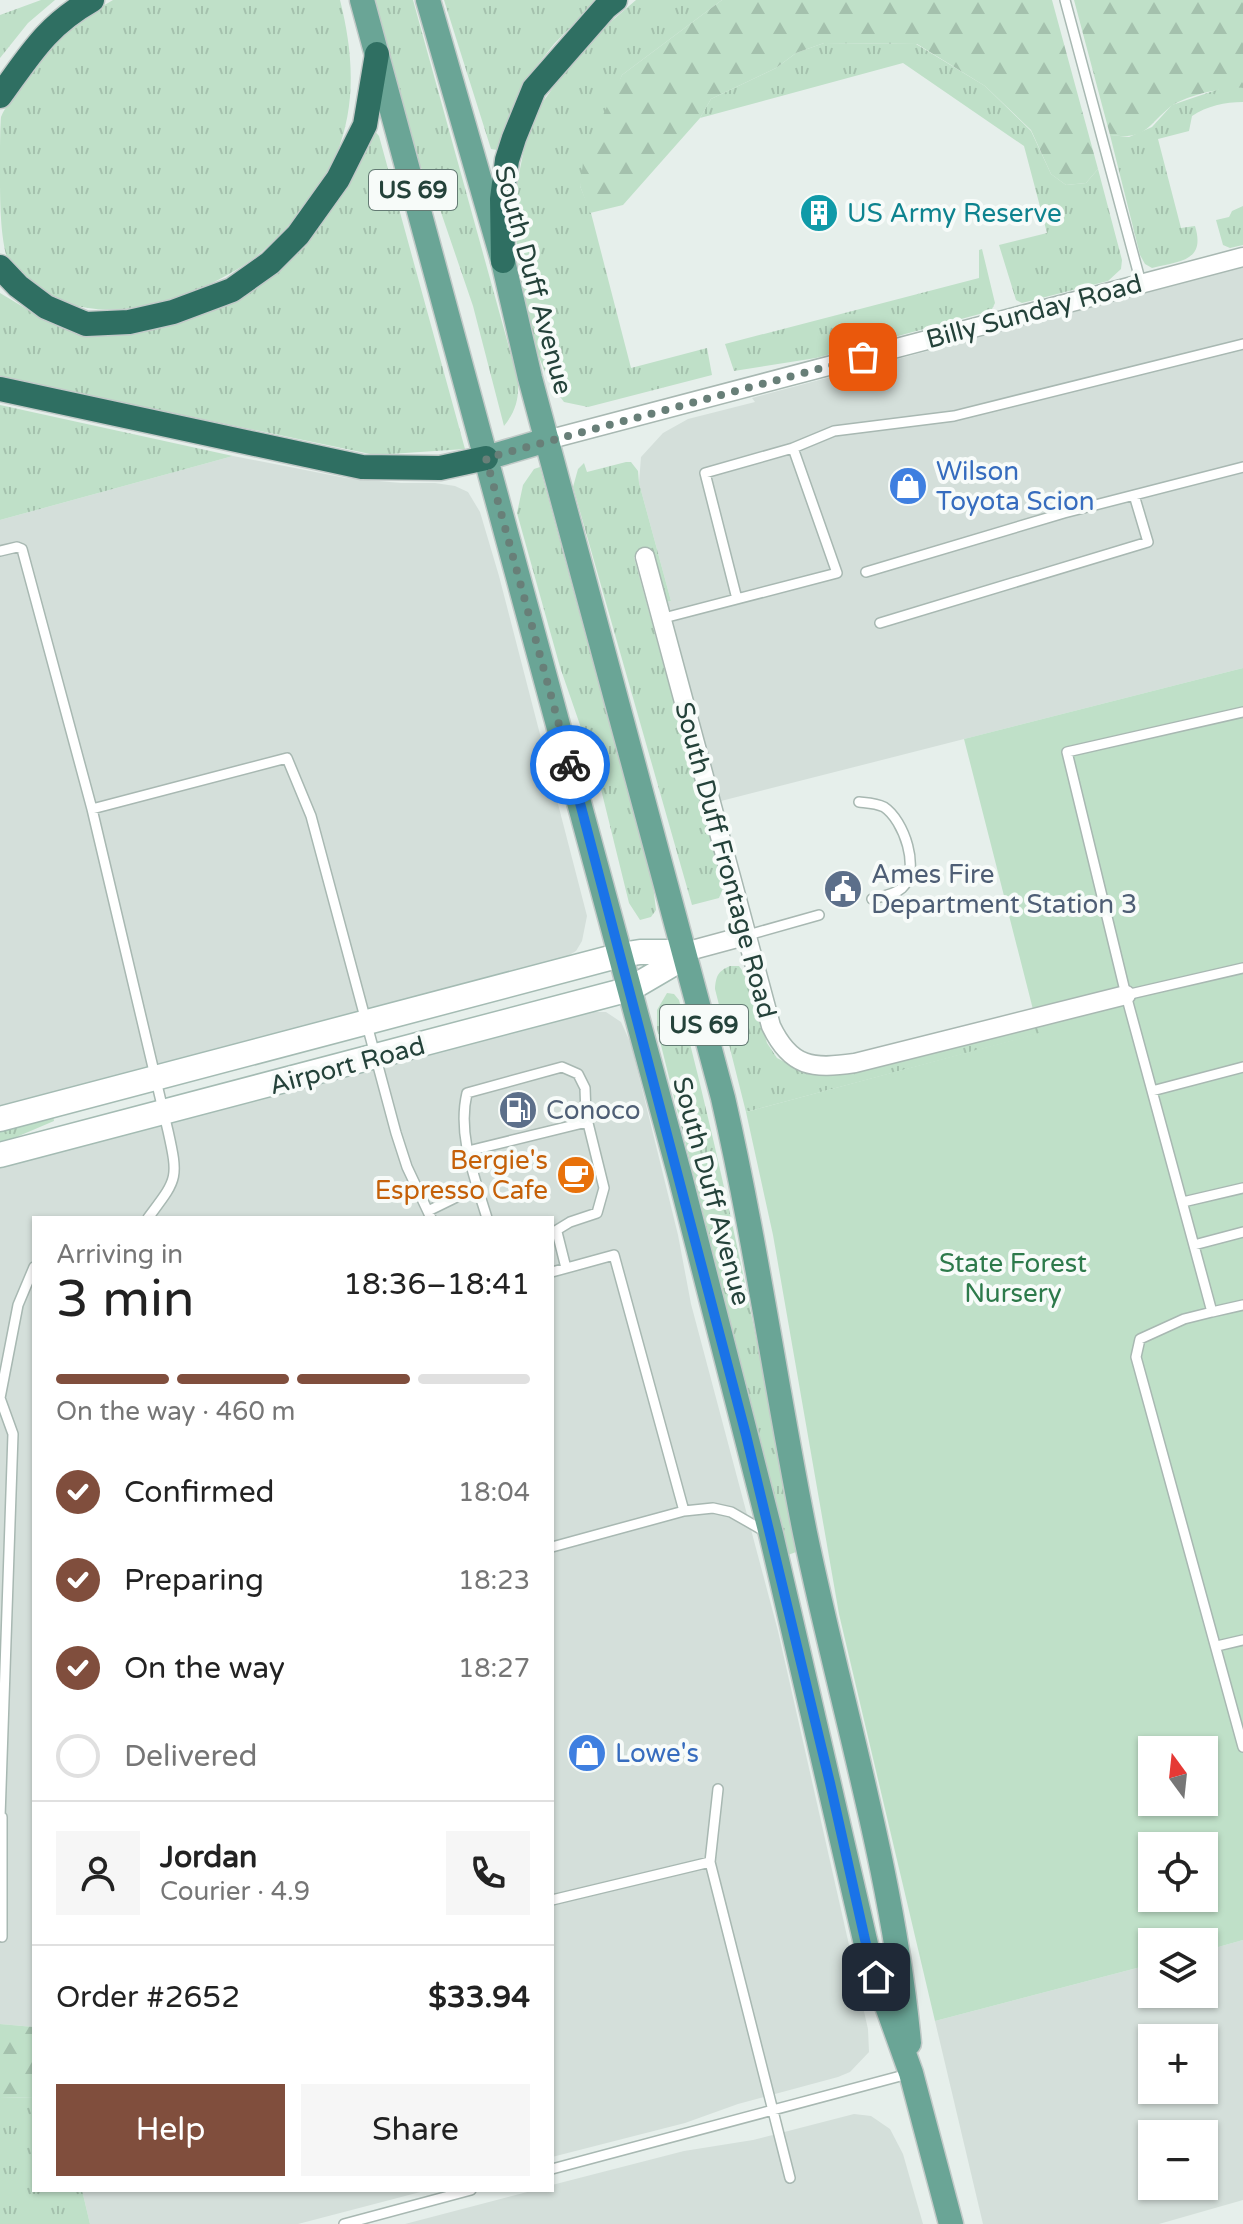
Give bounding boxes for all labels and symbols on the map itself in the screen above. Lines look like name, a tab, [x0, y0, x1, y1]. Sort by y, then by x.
street label: South Duff Avenue	[488, 162, 579, 398]
road number: US 69	[369, 170, 457, 210]
building icon: US Army Reserve	[798, 192, 840, 234]
place label: US Army Reserve	[847, 198, 1062, 229]
street label: Billy Sunday Road	[923, 268, 1145, 355]
pin	[829, 323, 897, 391]
place label: Wilson Toyota Scion	[936, 456, 1095, 517]
shop icon: Wilson Toyota Scion	[887, 465, 929, 507]
street label: South Duff Frontage Road	[668, 699, 783, 1022]
courier	[530, 725, 610, 805]
place label: Ames Fire Department Station 3	[871, 859, 1137, 920]
public building icon: Ames Fire Department Station 3	[822, 868, 864, 910]
road number: US 69	[660, 1005, 748, 1045]
street label: Airport Road	[266, 1030, 428, 1101]
street label: South Duff Avenue	[666, 1073, 757, 1309]
fuel station icon: Conoco	[497, 1089, 539, 1131]
place label: Conoco	[546, 1095, 641, 1126]
place label: Bergie's Espresso Cafe	[375, 1145, 548, 1206]
cafe icon: Bergie's Espresso Cafe	[555, 1154, 597, 1196]
park label: State Forest Nursery	[939, 1248, 1087, 1309]
shop icon: Lowe's	[566, 1732, 608, 1774]
north arrow	[1138, 1736, 1218, 1816]
place label: Lowe's	[615, 1738, 699, 1769]
pin	[842, 1943, 910, 2011]

